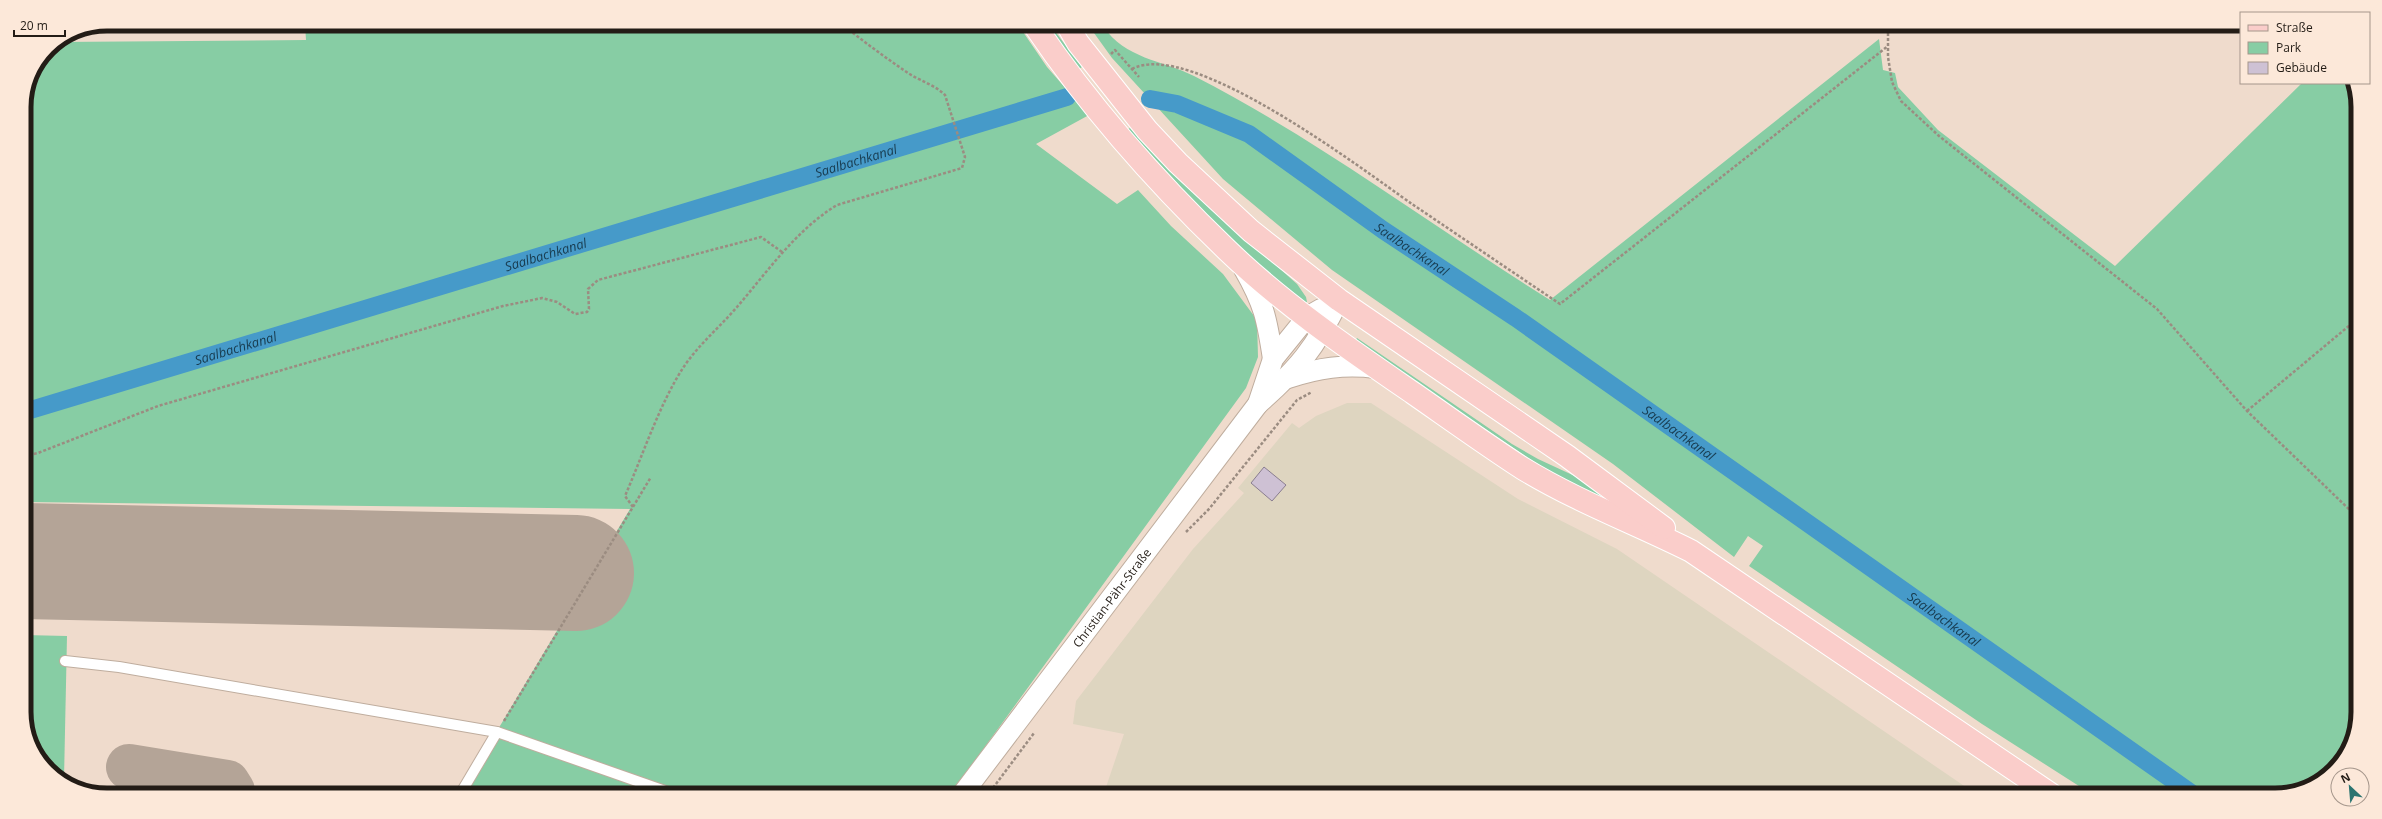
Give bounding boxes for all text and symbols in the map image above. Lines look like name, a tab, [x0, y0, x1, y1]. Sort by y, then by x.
scale bar	[14, 12, 65, 38]
legend	[2240, 12, 2370, 84]
text: 20 m	[20, 17, 48, 34]
text: Straße	[2276, 19, 2313, 36]
text: Park	[2276, 39, 2302, 56]
text: Gebäude	[2276, 59, 2327, 76]
water label: Saalbachkanal	[813, 140, 900, 182]
water label: Saalbachkanal	[1372, 218, 1453, 280]
water label: Saalbachkanal	[503, 233, 590, 275]
water label: Saalbachkanal	[192, 327, 279, 369]
water label: Saalbachkanal	[1639, 401, 1719, 465]
street label: Christian-Pähr-Straße	[1068, 544, 1155, 651]
water label: Saalbachkanal	[1904, 587, 1984, 651]
north arrow	[2330, 767, 2370, 807]
text: N	[2338, 769, 2353, 786]

